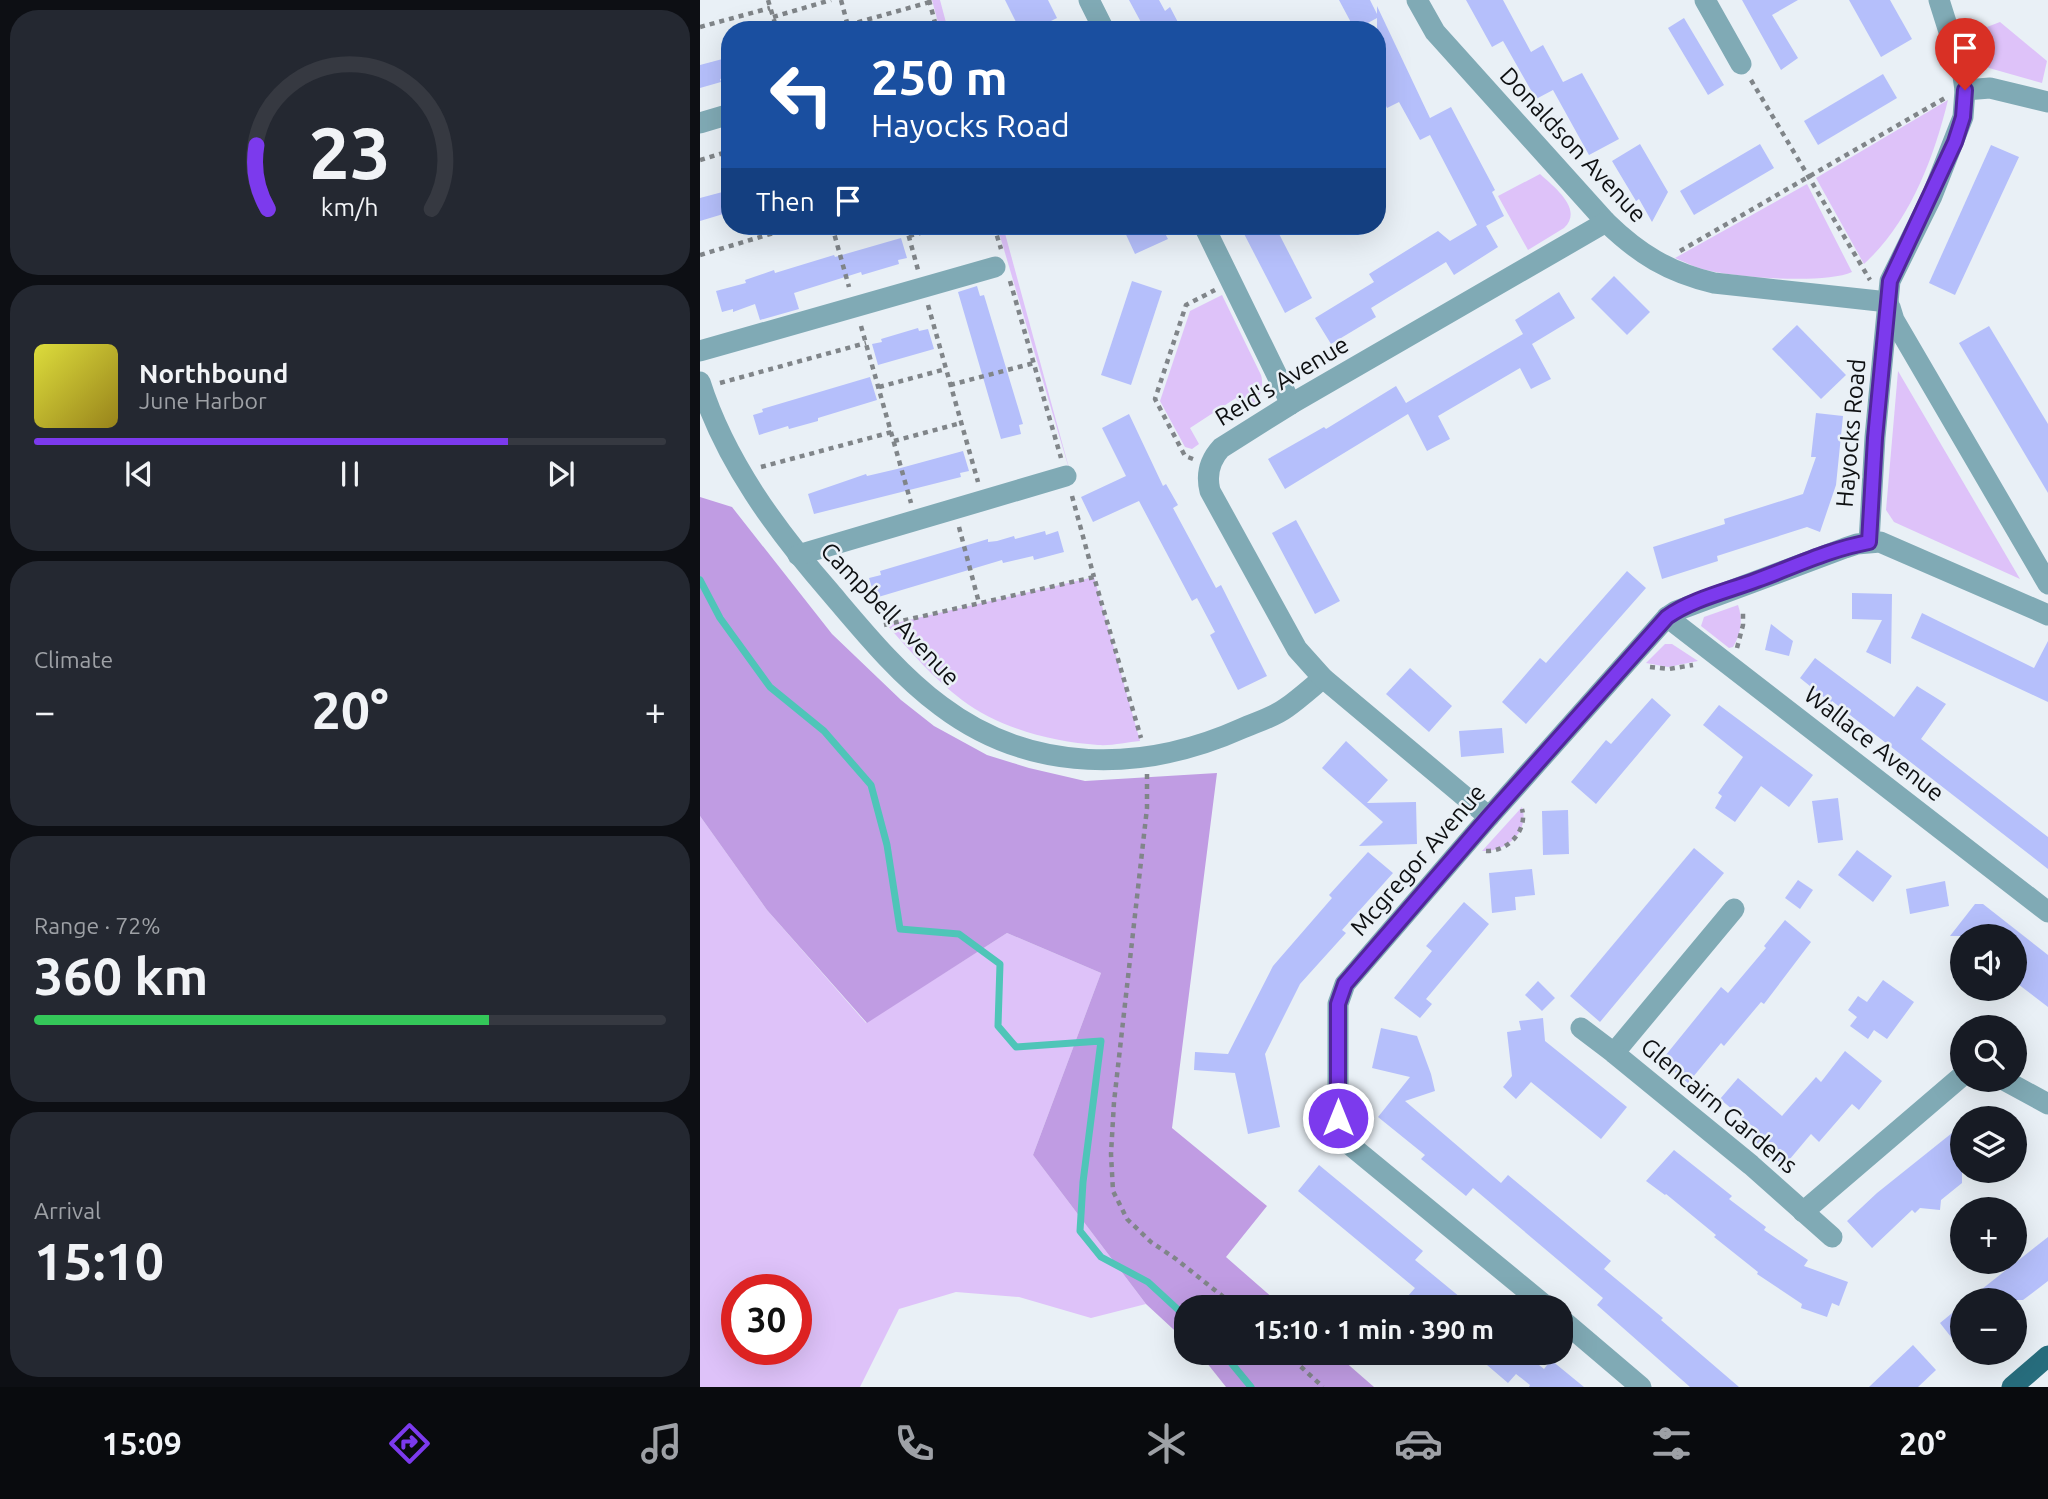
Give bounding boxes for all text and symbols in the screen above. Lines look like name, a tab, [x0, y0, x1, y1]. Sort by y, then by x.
pin	[1935, 18, 1995, 90]
icon: arrive	[1946, 29, 1984, 67]
icon: left	[756, 49, 847, 140]
text: 250 m	[871, 49, 1008, 104]
street label: Donaldson Avenue	[1495, 62, 1652, 228]
text: Hayocks Road	[871, 107, 1070, 143]
text: 23	[309, 111, 391, 193]
icon: arrive	[829, 182, 867, 220]
text: Then	[756, 187, 815, 216]
text: km/h	[321, 193, 379, 221]
street label: Reid's Avenue	[1210, 330, 1353, 431]
street label: Hayocks Road	[1831, 358, 1870, 508]
text: Northbound	[139, 359, 288, 388]
text: June Harbor	[139, 388, 267, 413]
icon: previous	[120, 455, 158, 493]
icon: pause	[331, 455, 369, 493]
icon: next	[542, 455, 580, 493]
street label: Campbell Avenue	[815, 537, 965, 691]
text: Climate	[34, 647, 113, 672]
text: 20°	[311, 681, 389, 739]
street label: Wallace Avenue	[1799, 681, 1949, 806]
text: −	[34, 690, 55, 732]
text: +	[645, 690, 666, 732]
street label: Mcgregor Avenue	[1345, 779, 1491, 941]
text: Range · 72%	[34, 913, 161, 938]
map controls	[1950, 924, 2027, 1365]
button: sound	[1950, 924, 2027, 1001]
text: 360 km	[34, 947, 208, 1005]
button: search	[1950, 1015, 2027, 1092]
street label: Glencairn Gardens	[1636, 1032, 1803, 1179]
position arrow	[1301, 1081, 1375, 1155]
button: layers	[1950, 1106, 2027, 1183]
button: +	[1950, 1197, 2027, 1274]
text: Arrival	[34, 1198, 101, 1223]
text: 15:10	[34, 1232, 164, 1290]
speed limit sign: 30	[721, 1274, 812, 1365]
button: −	[1950, 1288, 2027, 1365]
text: 15:10 · 1 min · 390 m	[1253, 1315, 1494, 1344]
icon: directions	[385, 1419, 434, 1468]
icon: music	[637, 1419, 686, 1468]
icon: phone	[890, 1419, 939, 1468]
icon: climate	[1142, 1419, 1191, 1468]
icon: car	[1394, 1419, 1443, 1468]
icon: filters	[1647, 1419, 1696, 1468]
text: 15:09	[102, 1425, 182, 1461]
text: 20°	[1899, 1425, 1946, 1461]

